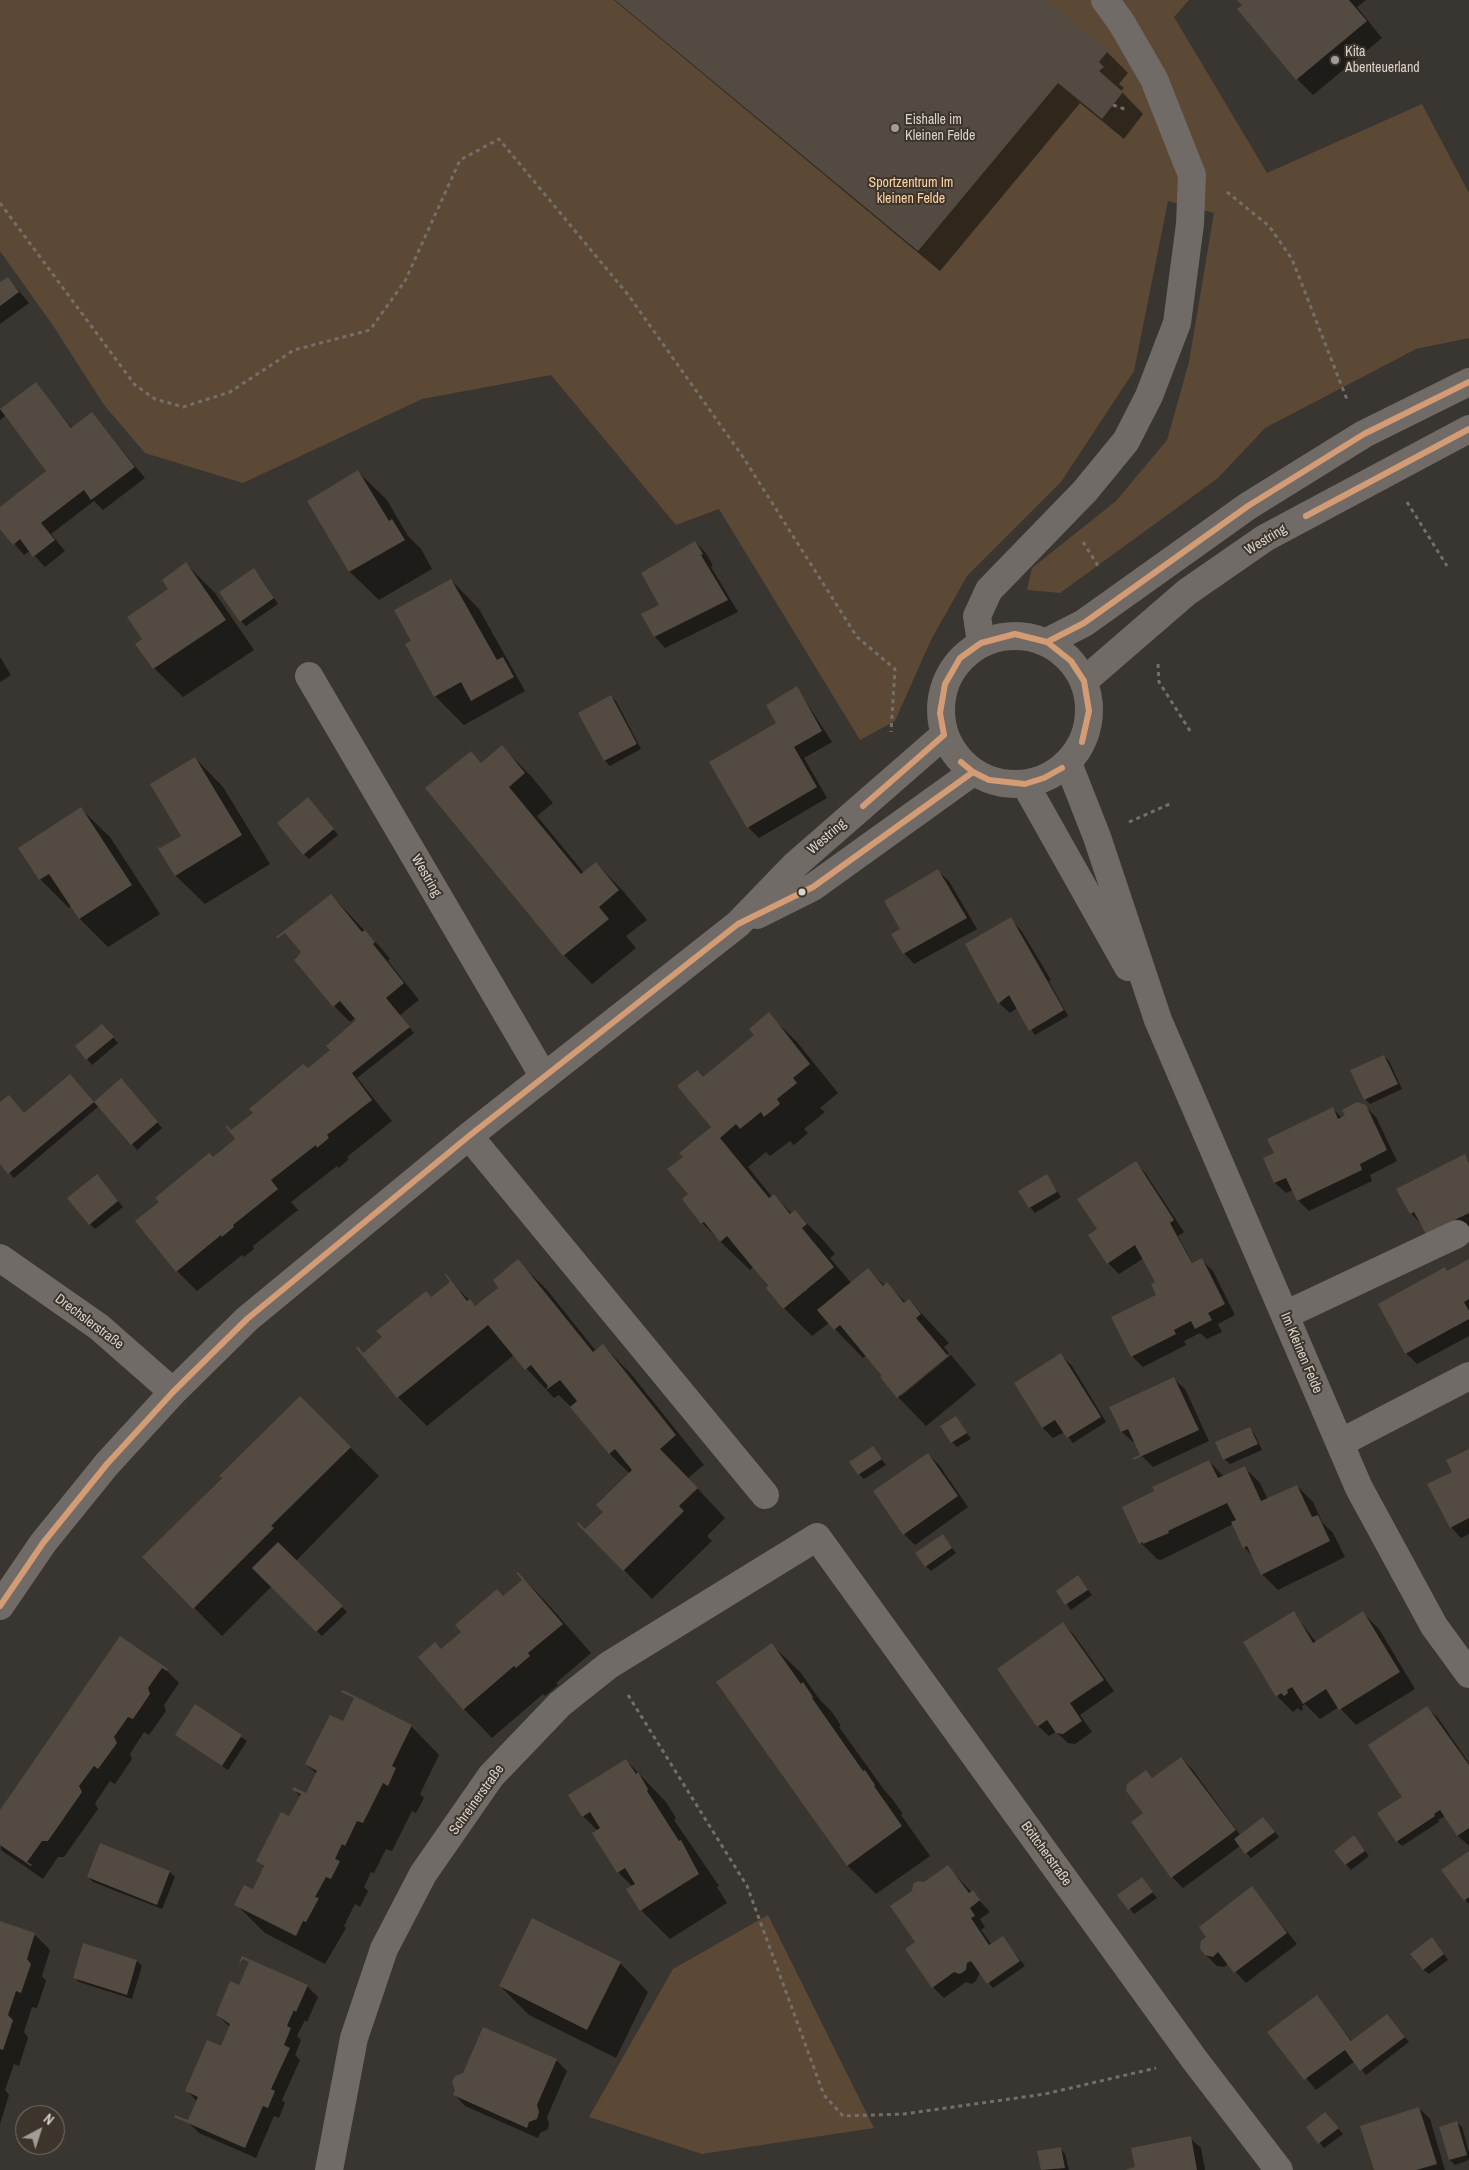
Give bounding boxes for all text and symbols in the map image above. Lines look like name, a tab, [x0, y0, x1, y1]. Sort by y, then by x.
place label: Kita Abenteuerland	[1345, 44, 1420, 76]
marker: Kita Abenteuerland	[1329, 54, 1341, 66]
place label: Eishalle im Kleinen Felde	[905, 112, 975, 144]
marker: Eishalle im Kleinen Felde	[889, 122, 901, 134]
park label: Sportzentrum Im kleinen Felde	[869, 175, 953, 208]
street label: Westring	[1242, 521, 1290, 559]
street label: Westring	[804, 816, 850, 858]
street label: Westring	[407, 852, 445, 900]
unlabelled marker	[797, 887, 807, 897]
street label: Drechslerstraße	[51, 1291, 127, 1353]
street label: Im Kleinen Felde	[1276, 1310, 1326, 1396]
street label: Schreinerstraße	[446, 1762, 508, 1838]
street label: Böttcherstraße	[1017, 1819, 1075, 1889]
north arrow	[15, 2105, 65, 2155]
text: N	[40, 2110, 58, 2129]

